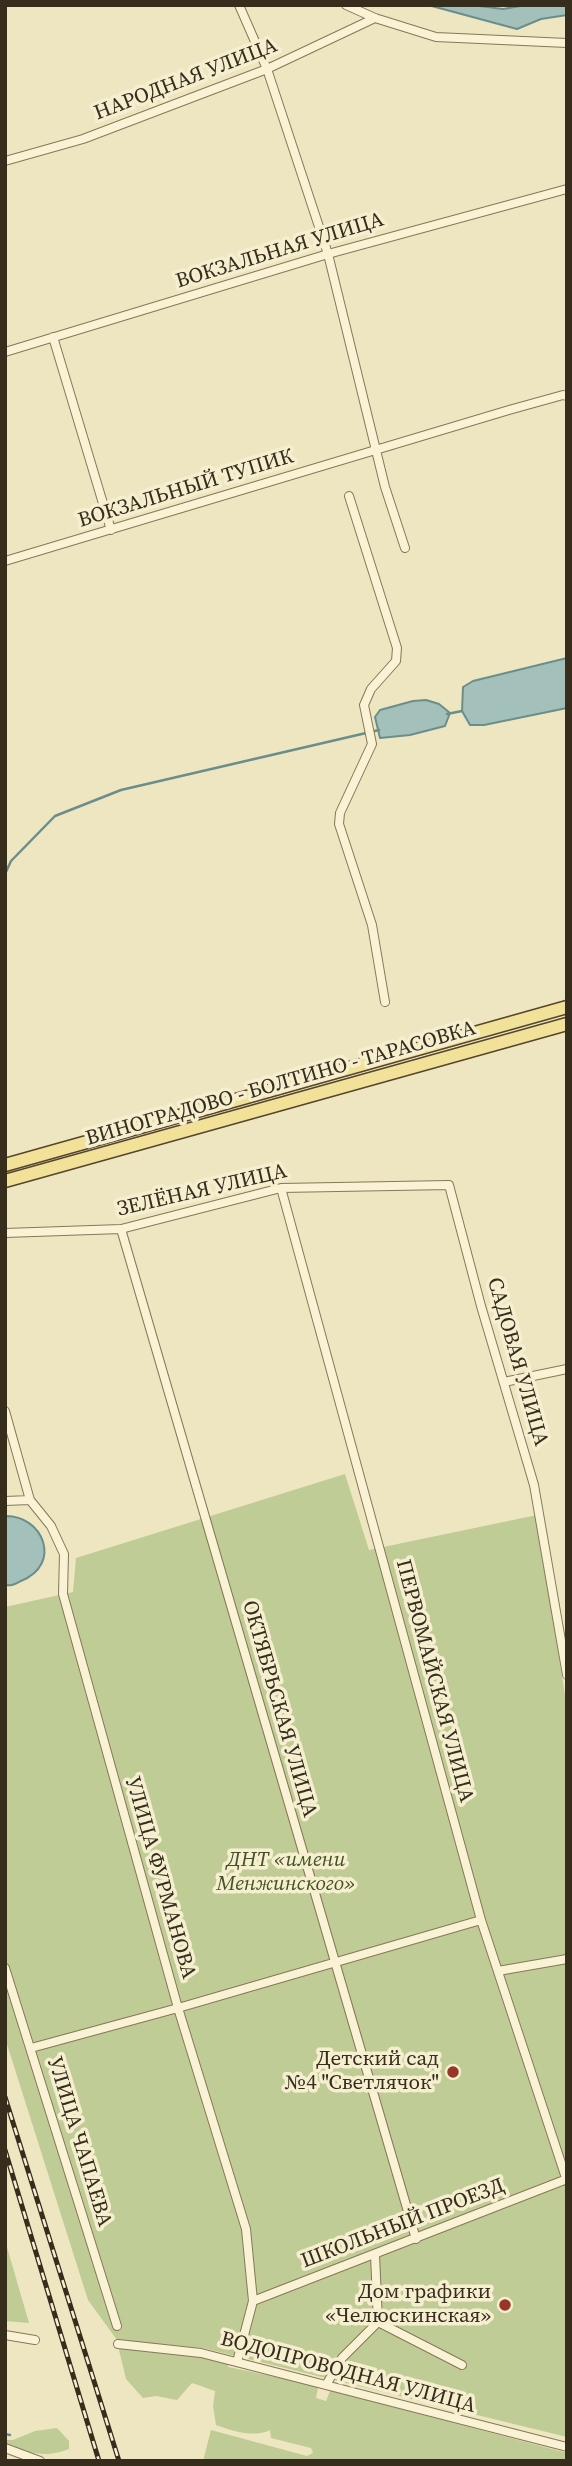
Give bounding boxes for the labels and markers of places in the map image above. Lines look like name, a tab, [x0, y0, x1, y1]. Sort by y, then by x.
place label: Детский сад №4 "Светлячок"	[285, 2047, 439, 2097]
marker: Детский сад №4 "Светлячок"	[445, 2064, 461, 2080]
place label: Дом графики «Челюскинская»	[326, 2280, 491, 2330]
marker: Дом графики «Челюскинская»	[497, 2297, 513, 2313]

